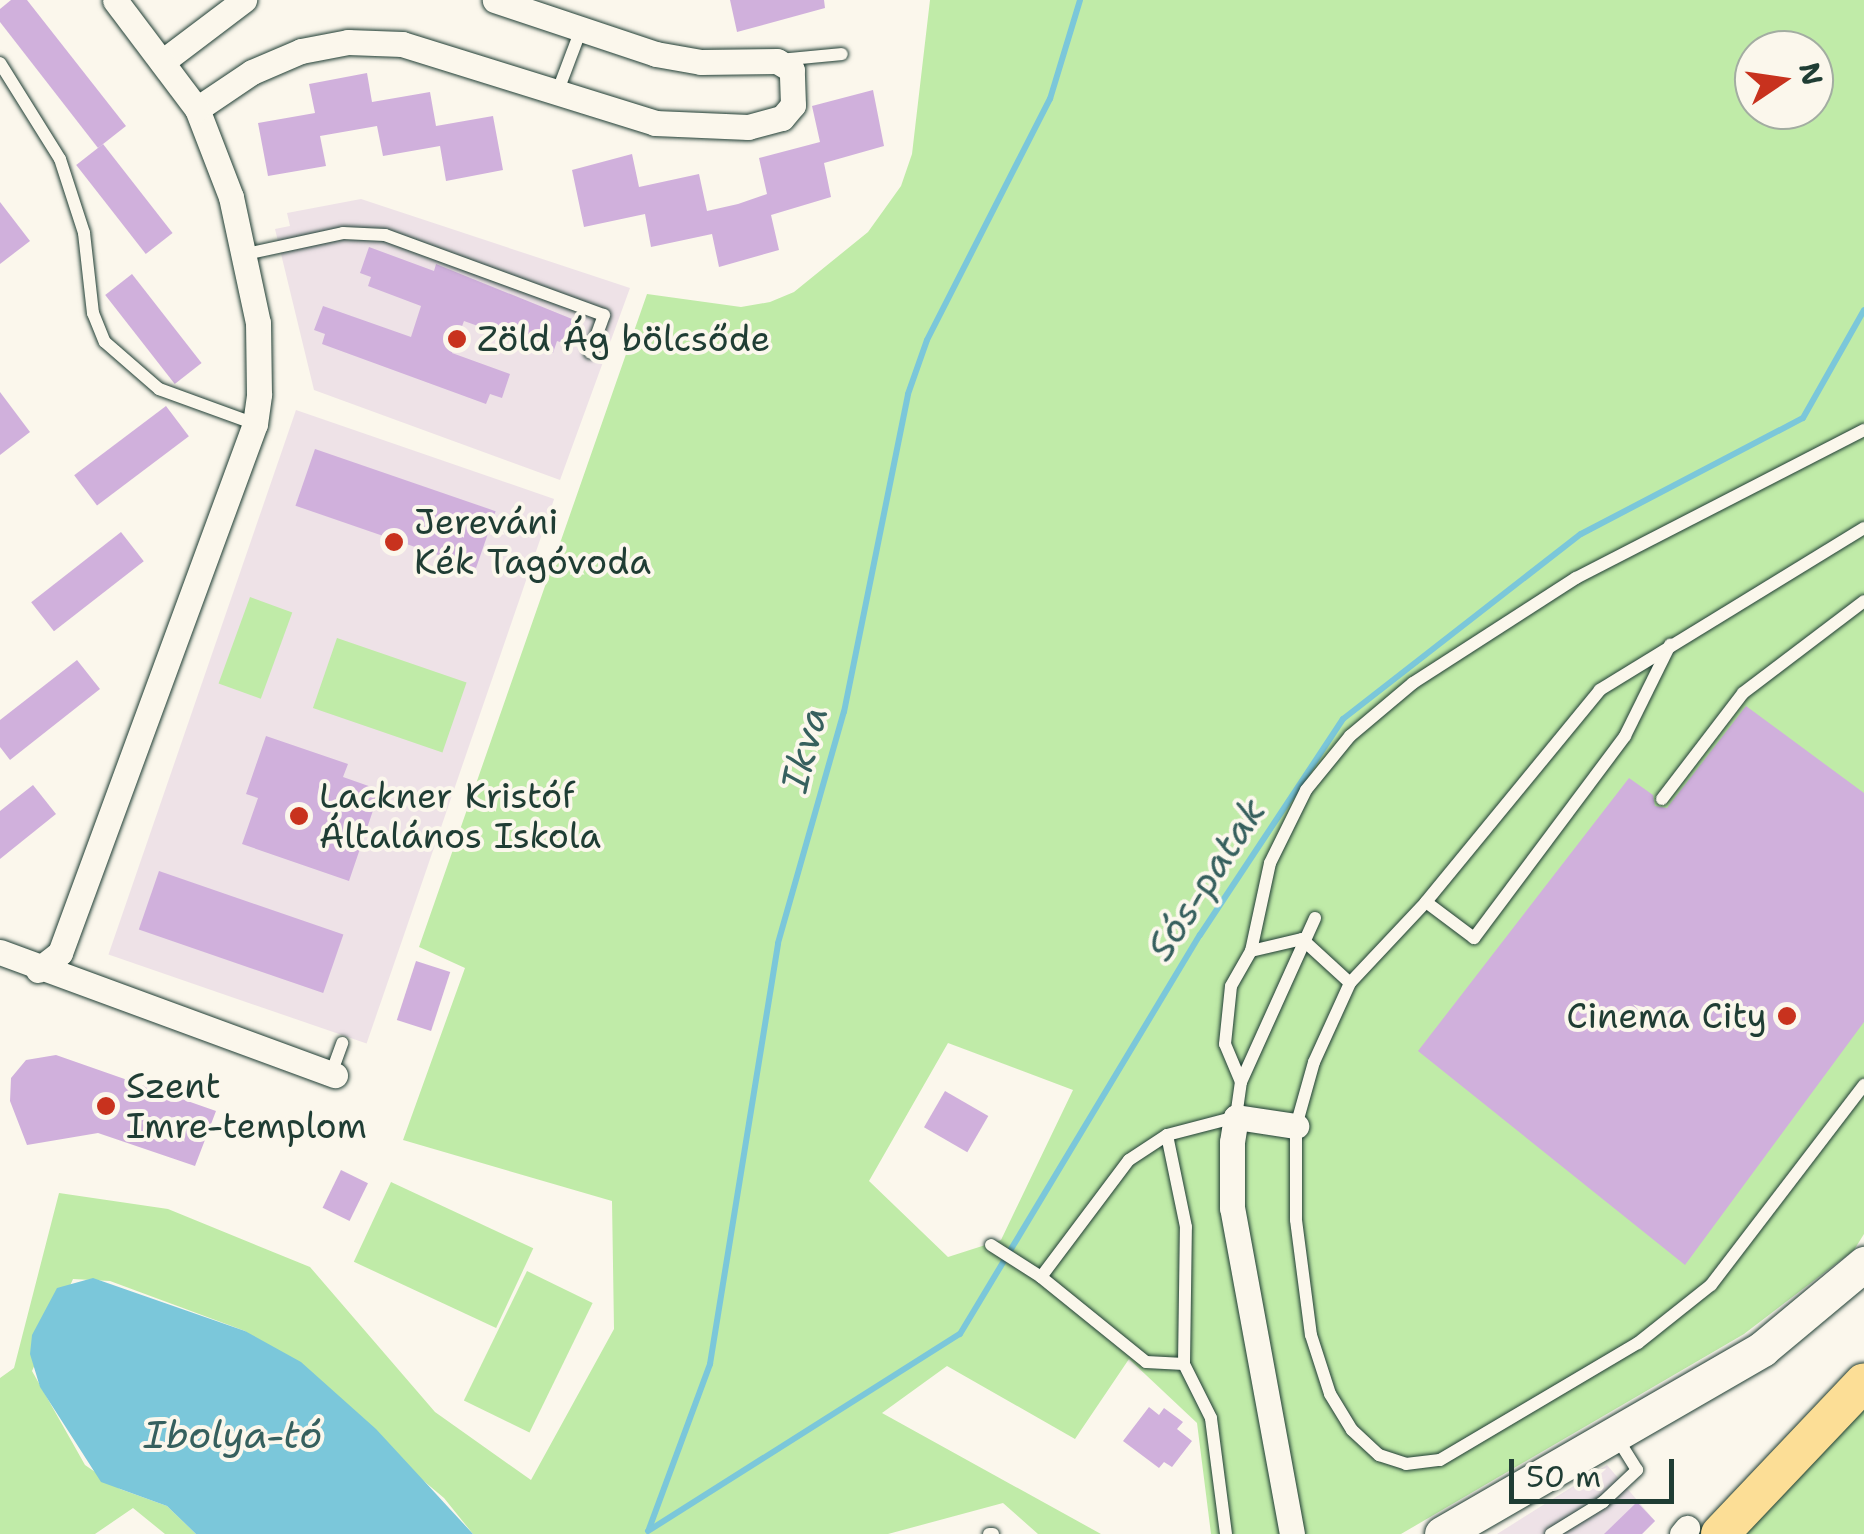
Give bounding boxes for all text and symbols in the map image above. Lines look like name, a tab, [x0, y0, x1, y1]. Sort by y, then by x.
north arrow	[1734, 30, 1834, 130]
text: N	[1790, 59, 1832, 89]
place label: Zöld Ág bölcsőde	[477, 318, 770, 360]
marker: Zöld Ág bölcsőde	[446, 328, 468, 350]
place label: Jereváni Kék Tagóvoda	[414, 501, 651, 583]
marker: Jereváni Kék Tagóvoda	[383, 531, 405, 553]
water label: Ikva	[771, 701, 837, 797]
place label: Lackner Kristóf Általános Iskola	[319, 775, 601, 857]
water label: Sós-patak	[1137, 789, 1275, 969]
marker: Lackner Kristóf Általános Iskola	[288, 805, 310, 827]
place label: Cinema City	[1566, 995, 1767, 1037]
marker: Cinema City	[1776, 1005, 1798, 1027]
place label: Szent Imre-templom	[126, 1065, 367, 1147]
marker: Szent Imre-templom	[95, 1095, 117, 1117]
water label: Ibolya-tó	[144, 1412, 322, 1458]
scale bar	[1514, 1439, 1679, 1501]
text: 50 m	[1526, 1456, 1601, 1497]

